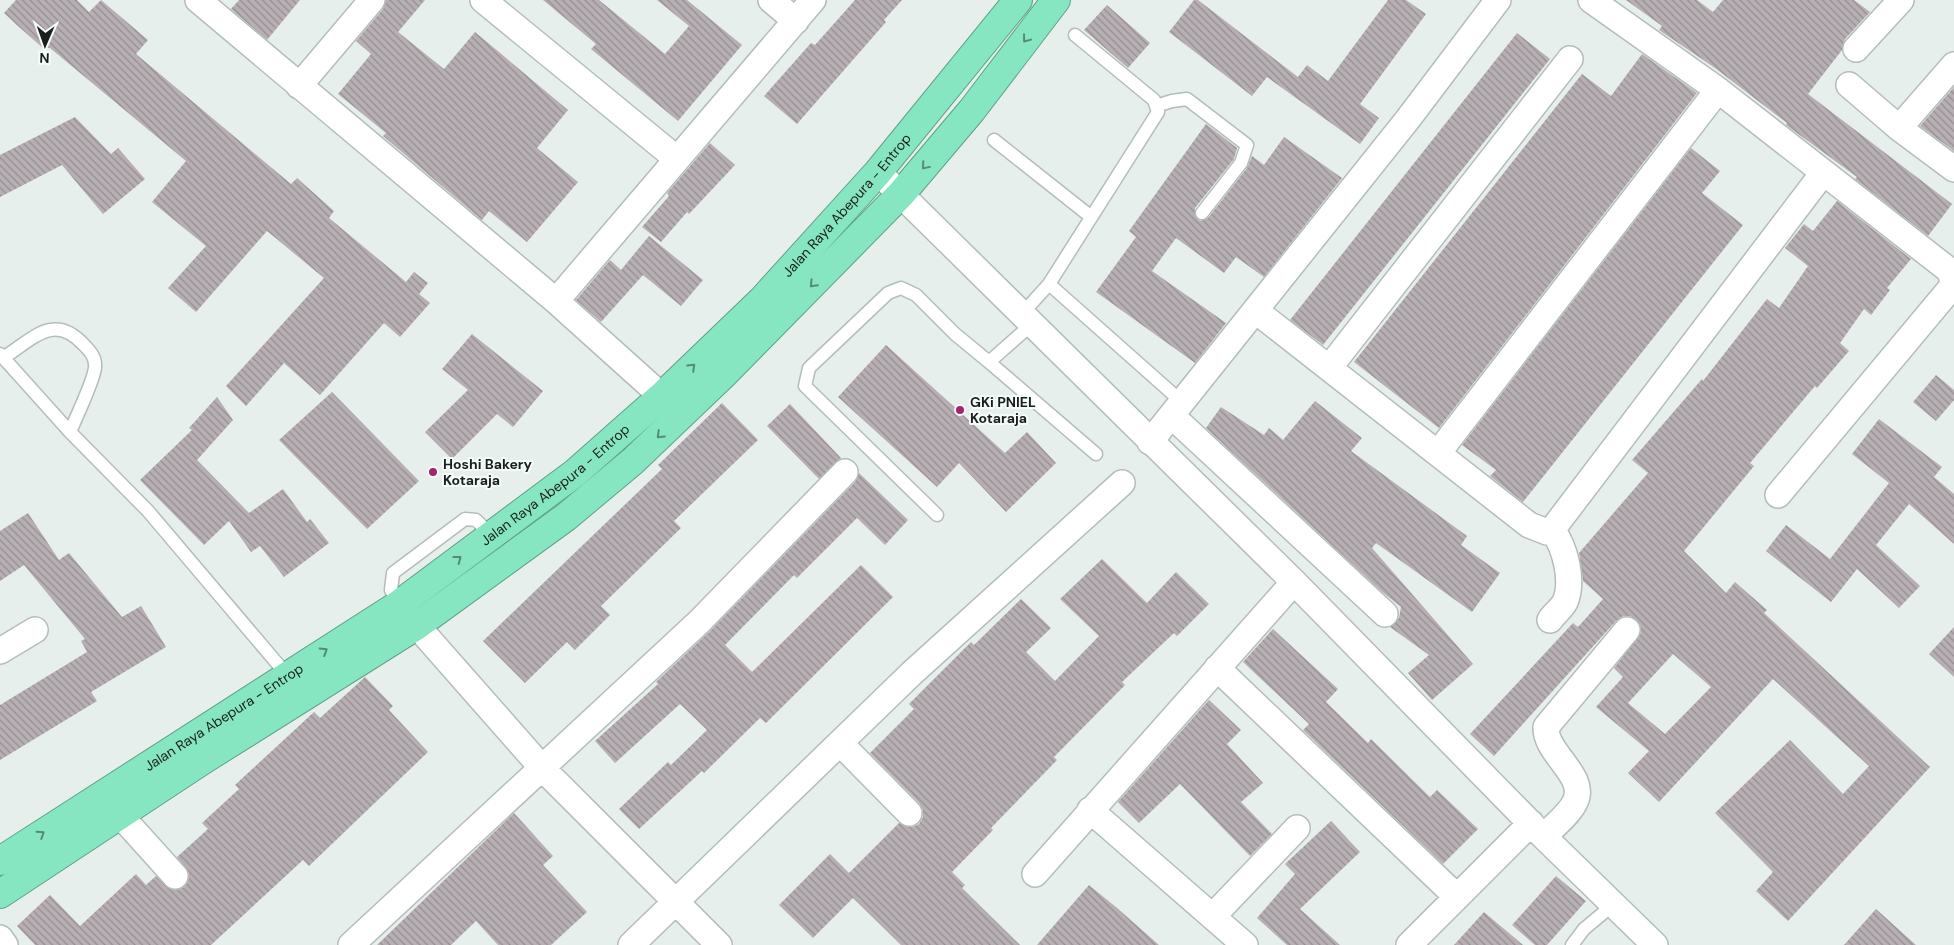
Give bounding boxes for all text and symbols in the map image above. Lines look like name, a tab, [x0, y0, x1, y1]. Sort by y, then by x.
north arrow	[20, 20, 70, 70]
one-way arrow	[1024, 33, 1032, 42]
text: N	[39, 49, 50, 67]
street label: Jalan Raya Abepura - Entrop	[778, 130, 915, 281]
one-way arrow	[922, 160, 931, 169]
one-way arrow	[810, 278, 819, 287]
one-way arrow	[686, 364, 695, 373]
place label: GKi PNIEL Kotaraja	[970, 393, 1036, 427]
marker: GKi PNIEL Kotaraja	[954, 404, 966, 416]
street label: Jalan Raya Abepura - Entrop	[477, 420, 633, 549]
one-way arrow	[657, 429, 666, 438]
place label: Hoshi Bakery Kotaraja	[443, 455, 533, 489]
marker: Hoshi Bakery Kotaraja	[427, 466, 439, 478]
one-way arrow	[452, 557, 461, 565]
one-way arrow	[319, 648, 328, 658]
street label: Jalan Raya Abepura - Entrop	[141, 659, 307, 775]
one-way arrow	[35, 831, 44, 841]

